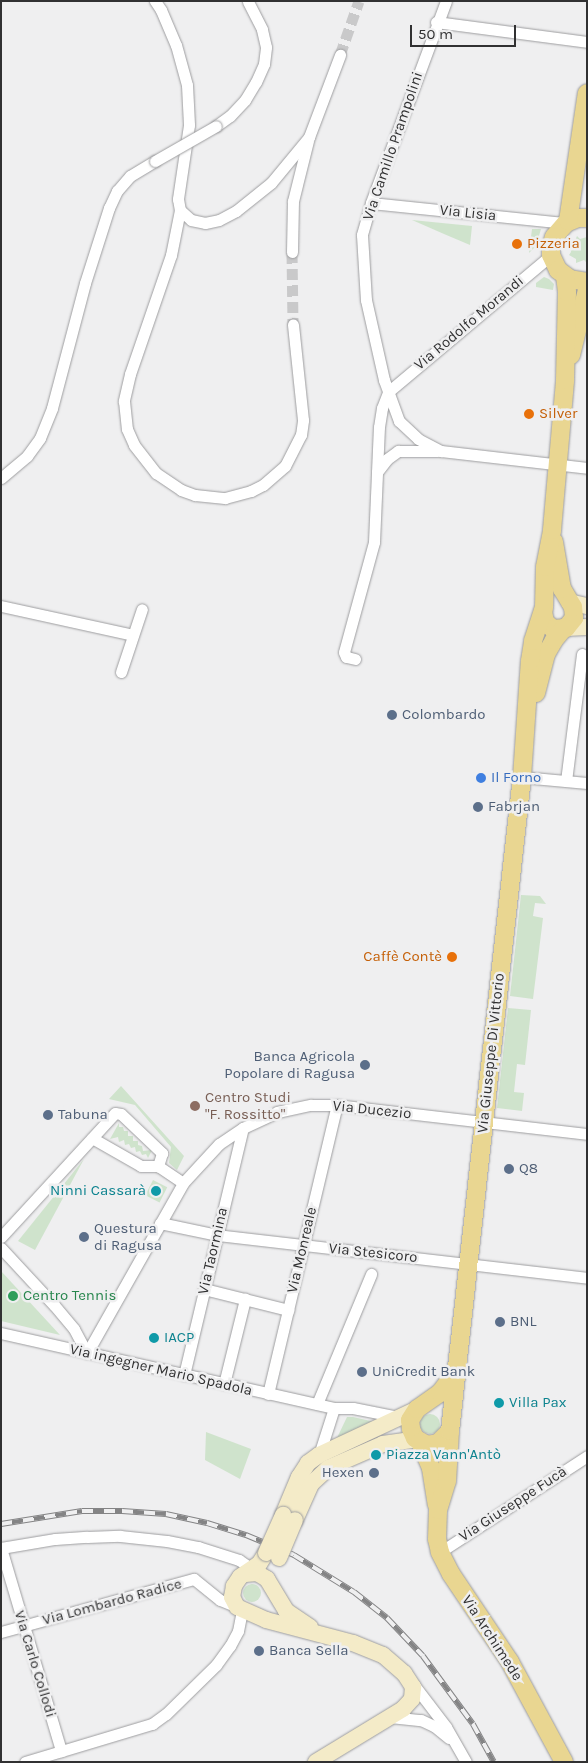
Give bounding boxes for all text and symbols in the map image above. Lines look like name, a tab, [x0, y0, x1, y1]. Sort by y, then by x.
scale bar	[413, 15, 519, 47]
text: 50 m	[418, 25, 453, 43]
street label: Via Camillo Prampolini	[359, 69, 427, 223]
street label: Via Lisia	[439, 201, 497, 225]
place label: Pizzeria	[527, 235, 580, 253]
marker: Pizzeria	[511, 238, 523, 250]
street label: Via Rodolfo Morandi	[411, 272, 527, 374]
place label: Silver	[539, 405, 577, 423]
marker: Silver	[523, 408, 535, 420]
place label: Colombardo	[402, 706, 485, 724]
marker: Colombardo	[386, 709, 398, 721]
place label: Il Forno	[491, 769, 541, 787]
marker: Il Forno	[475, 772, 487, 784]
place label: Fabrjan	[488, 798, 540, 816]
marker: Fabrjan	[472, 801, 484, 813]
place label: Caffè Contè	[363, 948, 442, 966]
marker: Caffè Contè	[446, 951, 458, 963]
street label: Via Giuseppe Di Vittorio	[474, 972, 508, 1134]
place label: Banca Agricola Popolare di Ragusa	[224, 1047, 355, 1082]
marker: Banca Agricola Popolare di Ragusa	[359, 1059, 371, 1071]
place label: Centro Studi "F. Rossitto"	[205, 1088, 291, 1123]
street label: Via Ducezio	[332, 1097, 412, 1123]
marker: Centro Studi "F. Rossitto"	[189, 1100, 201, 1112]
place label: Tabuna	[58, 1106, 108, 1124]
marker: Tabuna	[42, 1109, 54, 1121]
place label: Q8	[519, 1160, 538, 1178]
marker: Q8	[503, 1163, 515, 1175]
place label: Ninni Cassarà	[50, 1182, 146, 1200]
marker: Ninni Cassarà	[150, 1185, 162, 1197]
street label: Via Monreale	[283, 1205, 321, 1295]
street label: Via Taormina	[194, 1206, 232, 1296]
place label: Questura di Ragusa	[94, 1219, 162, 1254]
marker: Questura di Ragusa	[78, 1231, 90, 1243]
street label: Via Stesicoro	[328, 1239, 418, 1267]
place label: Centro Tennis	[23, 1287, 116, 1305]
marker: Centro Tennis	[7, 1290, 19, 1302]
place label: BNL	[510, 1313, 537, 1331]
marker: BNL	[494, 1316, 506, 1328]
place label: IACP	[164, 1329, 194, 1347]
marker: IACP	[148, 1332, 160, 1344]
street label: Via ingegner Mario Spadola	[68, 1340, 254, 1400]
place label: UniCredit Bank	[372, 1363, 475, 1381]
marker: UniCredit Bank	[356, 1366, 368, 1378]
place label: Villa Pax	[509, 1394, 566, 1412]
marker: Villa Pax	[493, 1397, 505, 1409]
place label: Piazza Vann'Antò	[386, 1446, 501, 1464]
marker: Piazza Vann'Antò	[370, 1449, 382, 1461]
street label: Via Giuseppe Fucà	[456, 1462, 570, 1546]
place label: Hexen	[322, 1464, 364, 1482]
marker: Hexen	[368, 1467, 380, 1479]
street label: Via Lombardo Radice	[40, 1575, 184, 1629]
street label: Via Archimede	[458, 1592, 526, 1684]
street label: Via Carlo Collodi	[10, 1608, 60, 1720]
place label: Banca Sella	[269, 1642, 349, 1660]
marker: Banca Sella	[253, 1645, 265, 1657]

